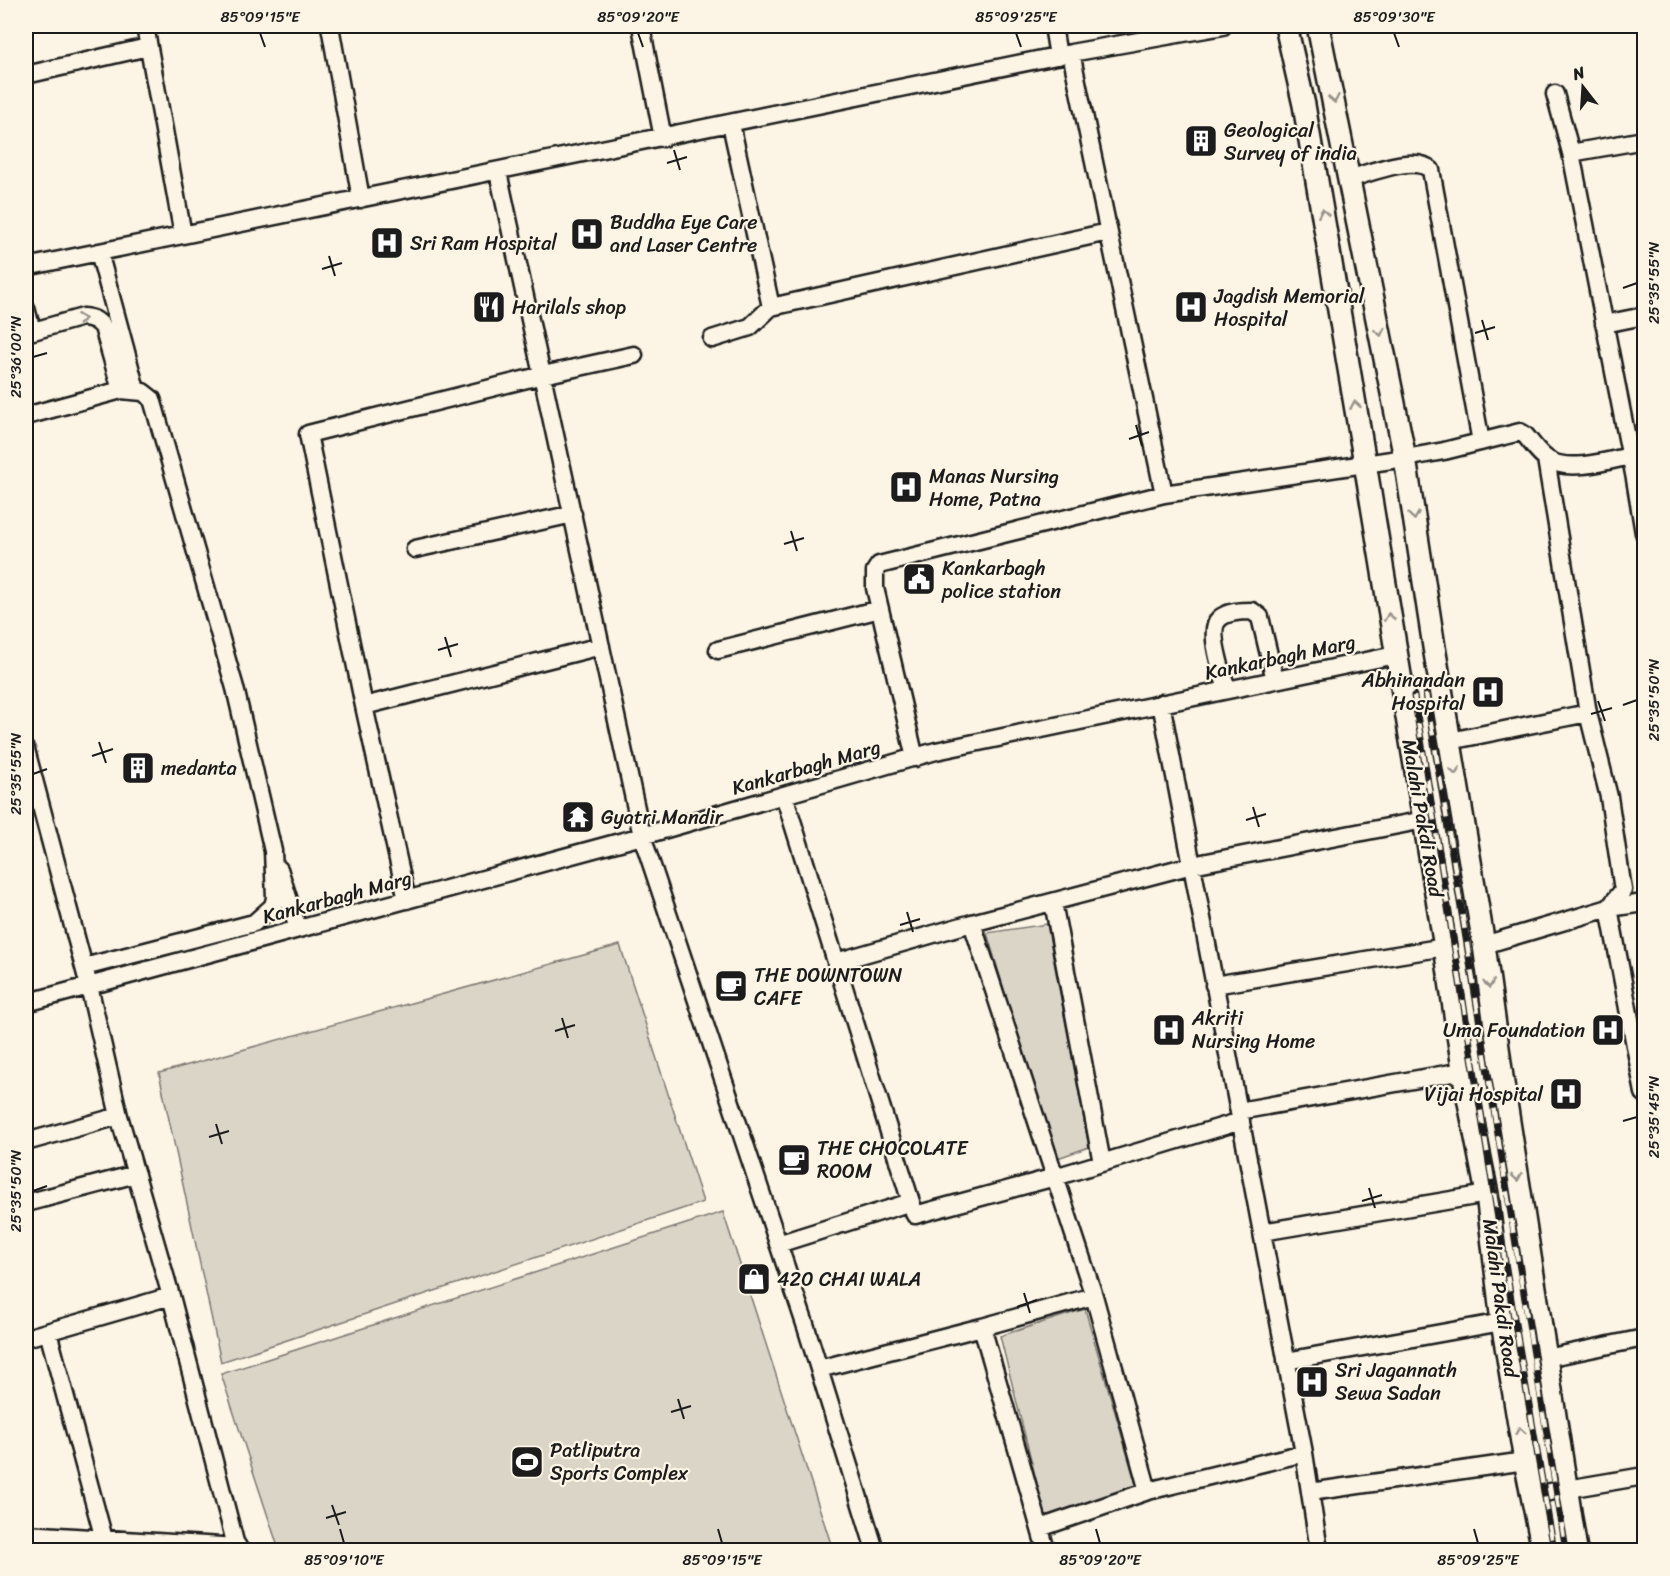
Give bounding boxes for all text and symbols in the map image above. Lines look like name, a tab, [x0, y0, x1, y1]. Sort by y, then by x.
text: 85°09'15"E	[220, 4, 301, 30]
text: 85°09'20"E	[597, 4, 680, 30]
text: 85°09'25"E	[975, 4, 1058, 30]
text: 85°09'30"E	[1353, 4, 1436, 30]
north arrow	[1553, 57, 1613, 117]
text: N	[1568, 57, 1589, 89]
one-way arrow	[1327, 94, 1340, 104]
place label: Geological Survey of india	[1224, 113, 1357, 171]
building icon: Geological Survey of india	[1183, 123, 1219, 159]
place label: Buddha Eye Care and Laser Centre	[610, 205, 757, 263]
one-way arrow	[1317, 209, 1329, 218]
hospital icon: Buddha Eye Care and Laser Centre	[569, 216, 605, 252]
hospital icon: Sri Ram Hospital	[369, 225, 405, 261]
place label: Sri Ram Hospital	[410, 226, 557, 261]
text: 25°35'55"N	[1641, 241, 1667, 324]
place label: Jagdish Memorial Hospital	[1213, 279, 1366, 337]
restaurant icon: Harilals shop	[471, 289, 507, 325]
hospital icon: Jagdish Memorial Hospital	[1173, 289, 1209, 325]
place label: Harilals shop	[512, 290, 627, 325]
one-way arrow	[76, 313, 86, 325]
text: 25°36'00"N	[3, 315, 29, 398]
one-way arrow	[1373, 326, 1386, 336]
one-way arrow	[1350, 401, 1362, 410]
place label: Manas Nursing Home, Patna	[929, 459, 1059, 517]
hospital icon: Manas Nursing Home, Patna	[888, 469, 924, 505]
one-way arrow	[1407, 511, 1419, 521]
place label: Kankarbagh police station	[941, 551, 1061, 609]
public building icon: Kankarbagh police station	[901, 561, 937, 597]
one-way arrow	[1384, 612, 1396, 621]
street label: Kankarbagh Marg	[1201, 624, 1359, 691]
text: 25°35'50"N	[1641, 658, 1667, 741]
place label: Abhinandan Hospital	[1361, 663, 1466, 721]
hospital icon: Abhinandan Hospital	[1470, 674, 1506, 710]
street label: Kankarbagh Marg	[728, 730, 885, 805]
text: 25°35'55"N	[3, 732, 29, 815]
street label: Malahi Pakdi Road	[1391, 736, 1454, 901]
building icon: medanta	[120, 750, 156, 786]
place label: medanta	[161, 751, 237, 786]
one-way arrow	[1448, 766, 1460, 775]
temple icon: Gyatri Mandir	[560, 799, 596, 835]
place label: Gyatri Mandir	[601, 800, 724, 835]
street label: Kankarbagh Marg	[259, 861, 416, 934]
place label: THE DOWNTOWN CAFE	[754, 958, 902, 1016]
cafe icon: THE DOWNTOWN CAFE	[713, 968, 749, 1004]
one-way arrow	[1483, 979, 1495, 988]
place label: Akriti Nursing Home	[1191, 1001, 1315, 1059]
hospital icon: Akriti Nursing Home	[1151, 1012, 1187, 1048]
hospital icon: Uma Foundation	[1590, 1012, 1626, 1048]
place label: Uma Foundation	[1443, 1013, 1585, 1048]
text: 25°35'45"N	[1641, 1075, 1667, 1158]
hospital icon: Vijai Hospital	[1548, 1076, 1584, 1112]
place label: Vijai Hospital	[1424, 1077, 1544, 1112]
place label: THE CHOCOLATE ROOM	[817, 1131, 970, 1189]
cafe icon: THE CHOCOLATE ROOM	[776, 1142, 812, 1178]
text: 25°35'50"N	[3, 1149, 29, 1232]
one-way arrow	[1511, 1172, 1523, 1181]
street label: Malahi Pakdi Road	[1472, 1216, 1529, 1381]
shop icon: 420 CHAI WALA	[736, 1261, 772, 1297]
place label: 420 CHAI WALA	[777, 1262, 921, 1297]
place label: Sri Jagannath Sewa Sadan	[1335, 1353, 1457, 1411]
hospital icon: Sri Jagannath Sewa Sadan	[1294, 1364, 1330, 1400]
one-way arrow	[1515, 1426, 1527, 1436]
place label: Patliputra Sports Complex	[550, 1433, 689, 1491]
sports icon: Patliputra Sports Complex	[509, 1444, 545, 1480]
text: 85°09'10"E	[304, 1547, 385, 1573]
text: 85°09'15"E	[682, 1547, 763, 1573]
text: 85°09'20"E	[1059, 1547, 1142, 1573]
text: 85°09'25"E	[1437, 1547, 1520, 1573]

